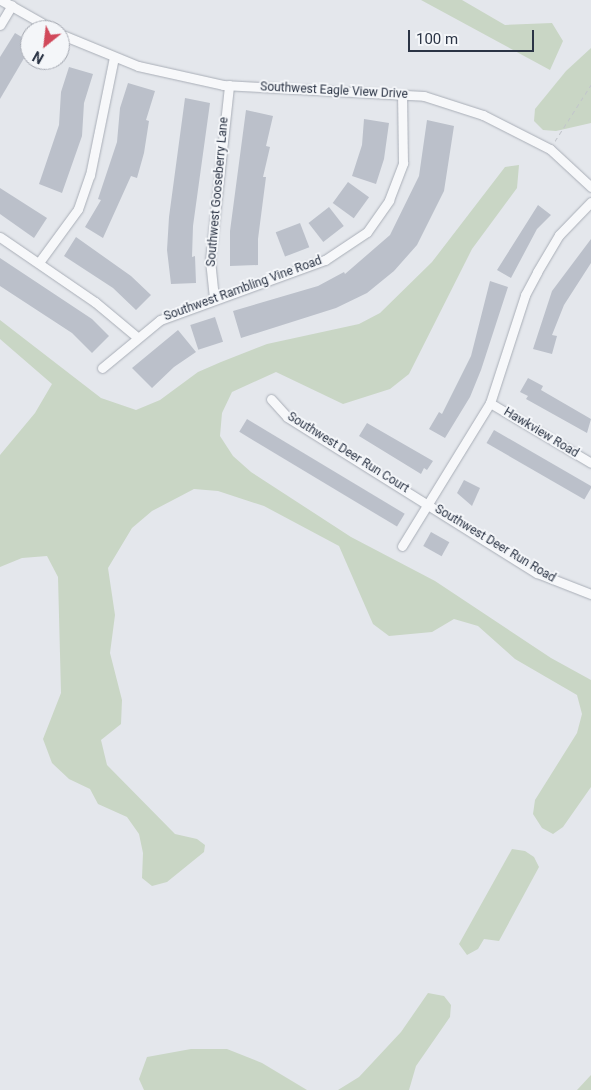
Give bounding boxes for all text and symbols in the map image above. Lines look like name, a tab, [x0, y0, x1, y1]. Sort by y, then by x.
north arrow	[20, 20, 70, 70]
scale bar	[411, 20, 537, 52]
text: 100 m	[416, 30, 458, 48]
text: N	[30, 48, 46, 67]
street label: Southwest Eagle View Drive	[260, 80, 408, 102]
street label: Southwest Gooseberry Lane	[204, 117, 232, 267]
street label: Southwest Rambling Vine Road	[162, 254, 324, 324]
street label: Hawkview Road	[501, 405, 581, 461]
street label: Southwest Deer Run Court	[285, 410, 411, 496]
street label: Southwest Deer Run Road	[432, 502, 558, 586]

